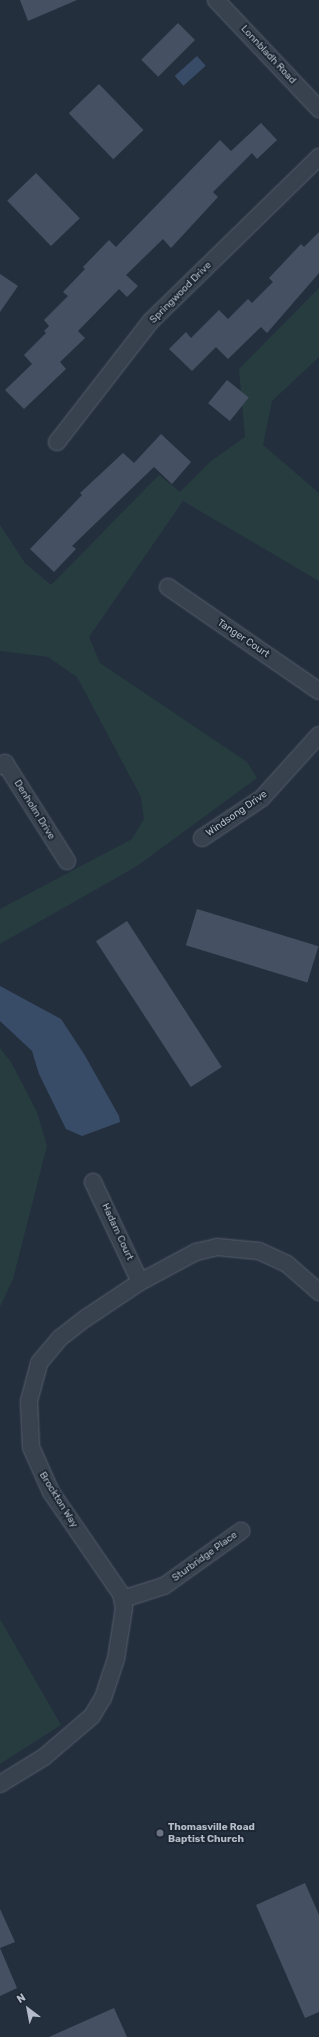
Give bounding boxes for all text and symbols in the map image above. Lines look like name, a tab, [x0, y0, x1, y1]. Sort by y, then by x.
street label: Lonnbladh Road	[238, 23, 298, 87]
street label: Springwood Drive	[148, 260, 214, 326]
street label: Tanger Court	[215, 617, 271, 661]
street label: Denholm Drive	[11, 778, 57, 842]
street label: Windsong Drive	[204, 788, 270, 840]
street label: Hadam Court	[99, 1202, 135, 1262]
street label: Brockton Way	[36, 1470, 80, 1530]
street label: Sturbridge Place	[170, 1529, 240, 1585]
place label: Thomasville Road Baptist Church	[168, 1821, 255, 1844]
marker: Thomasville Road Baptist Church	[155, 1828, 165, 1838]
north arrow	[8, 1989, 48, 2029]
text: N	[15, 1991, 28, 2006]

